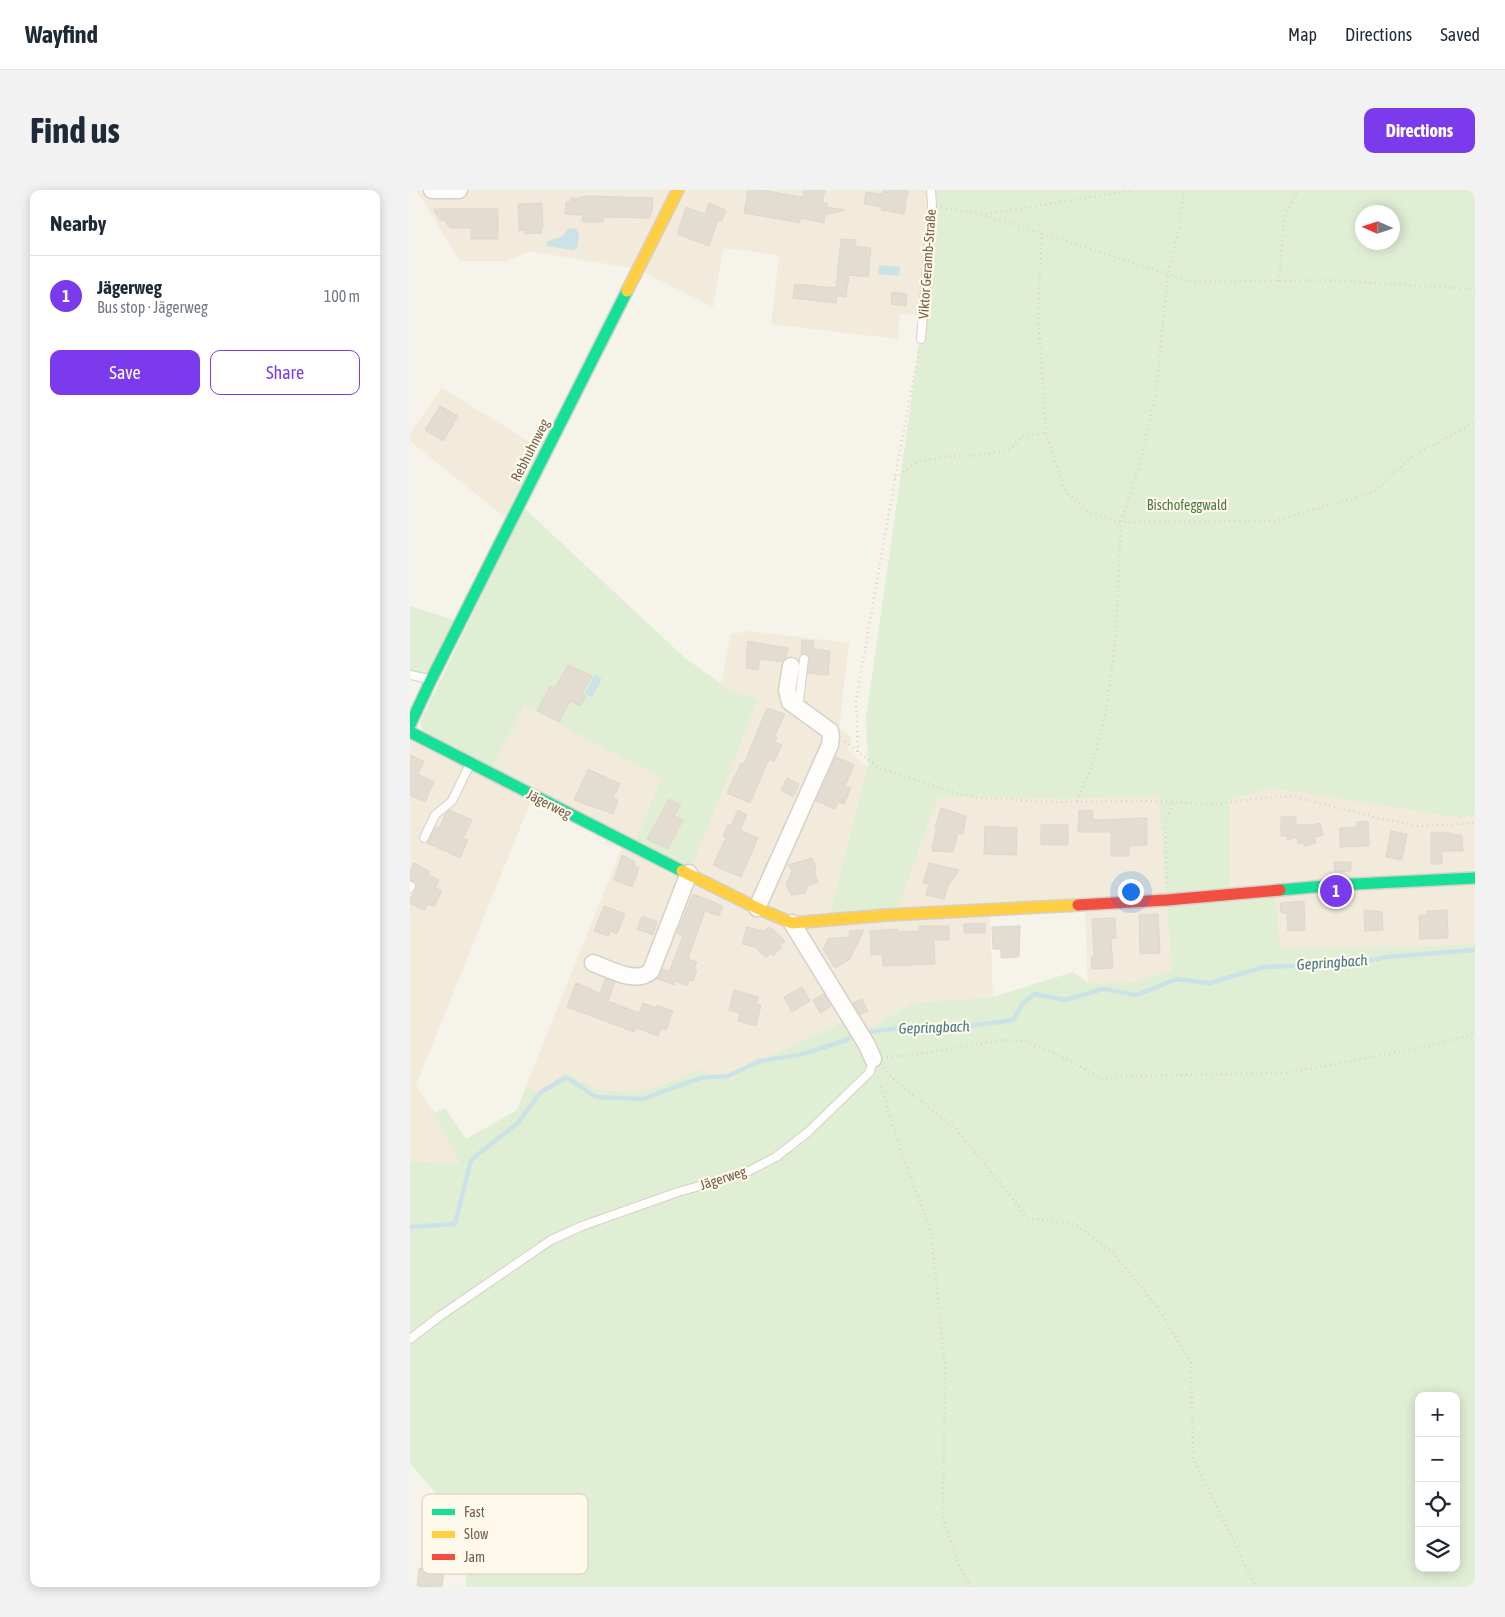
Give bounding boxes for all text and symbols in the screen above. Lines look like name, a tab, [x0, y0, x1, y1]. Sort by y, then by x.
text: Wayfind	[25, 21, 98, 48]
text: Map	[1288, 24, 1317, 45]
text: Directions	[1345, 24, 1412, 45]
text: Saved	[1440, 24, 1480, 45]
button: Directions	[1364, 108, 1475, 153]
text: Find us	[30, 110, 120, 150]
north arrow	[1355, 205, 1400, 250]
street label: Viktor Geramb-Straße	[915, 208, 939, 320]
text: Nearby	[50, 211, 106, 235]
text: Jägerweg	[97, 276, 162, 298]
text: 1	[62, 287, 70, 305]
text: 100 m	[324, 287, 360, 305]
text: Bus stop · Jägerweg	[97, 298, 208, 316]
button: Save	[50, 350, 200, 395]
button: Share	[210, 350, 360, 395]
street label: Rebhuhnweg	[508, 416, 552, 484]
park label: Bischofeggwald	[1147, 497, 1227, 513]
street label: Jägerweg	[524, 786, 574, 822]
pin: 1	[1320, 872, 1352, 910]
your location	[1118, 879, 1144, 905]
water label: Gepringbach	[1296, 951, 1368, 973]
water label: Gepringbach	[898, 1017, 970, 1037]
street label: Jägerweg	[698, 1163, 748, 1193]
map controls	[1415, 1392, 1460, 1572]
button: +	[1415, 1392, 1460, 1437]
button: −	[1415, 1437, 1460, 1482]
button: locate	[1415, 1482, 1460, 1527]
legend	[422, 1494, 588, 1574]
text: Fast	[464, 1504, 485, 1520]
text: Slow	[464, 1526, 489, 1542]
button: layers	[1415, 1527, 1460, 1572]
text: Jam	[464, 1549, 485, 1565]

